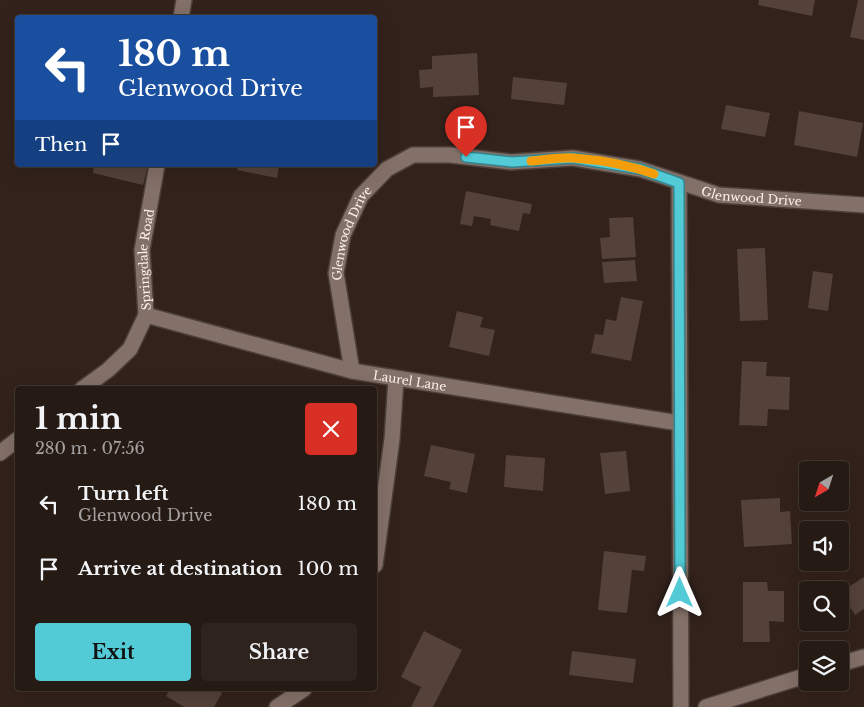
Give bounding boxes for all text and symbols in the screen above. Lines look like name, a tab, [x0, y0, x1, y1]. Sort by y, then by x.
text: 180 m	[118, 32, 230, 75]
icon: left	[35, 35, 100, 100]
text: Glenwood Drive	[118, 75, 303, 102]
pin	[445, 106, 487, 157]
icon: arrive	[452, 113, 480, 141]
icon: arrive	[97, 130, 125, 158]
text: Then	[35, 133, 87, 156]
street label: Glenwood Drive	[328, 182, 375, 282]
street label: Glenwood Drive	[700, 182, 802, 208]
street label: Springdale Road	[135, 208, 157, 311]
street label: Laurel Lane	[372, 367, 448, 393]
text: 1 min	[35, 400, 122, 437]
button: close	[305, 403, 357, 455]
text: 280 m · 07:56	[35, 438, 145, 458]
north arrow	[799, 461, 849, 511]
map controls	[799, 461, 849, 691]
text: Turn left	[78, 482, 169, 505]
icon: left	[35, 490, 63, 518]
text: 180 m	[298, 492, 357, 515]
text: Glenwood Drive	[78, 505, 212, 525]
button: sound	[799, 521, 849, 571]
icon: arrive	[35, 555, 63, 583]
text: Arrive at destination	[78, 557, 282, 580]
text: 100 m	[297, 557, 359, 580]
position arrow	[653, 566, 705, 618]
button: search	[799, 581, 849, 631]
button: Exit	[35, 623, 191, 681]
button: Share	[201, 623, 357, 681]
button: layers	[799, 641, 849, 691]

